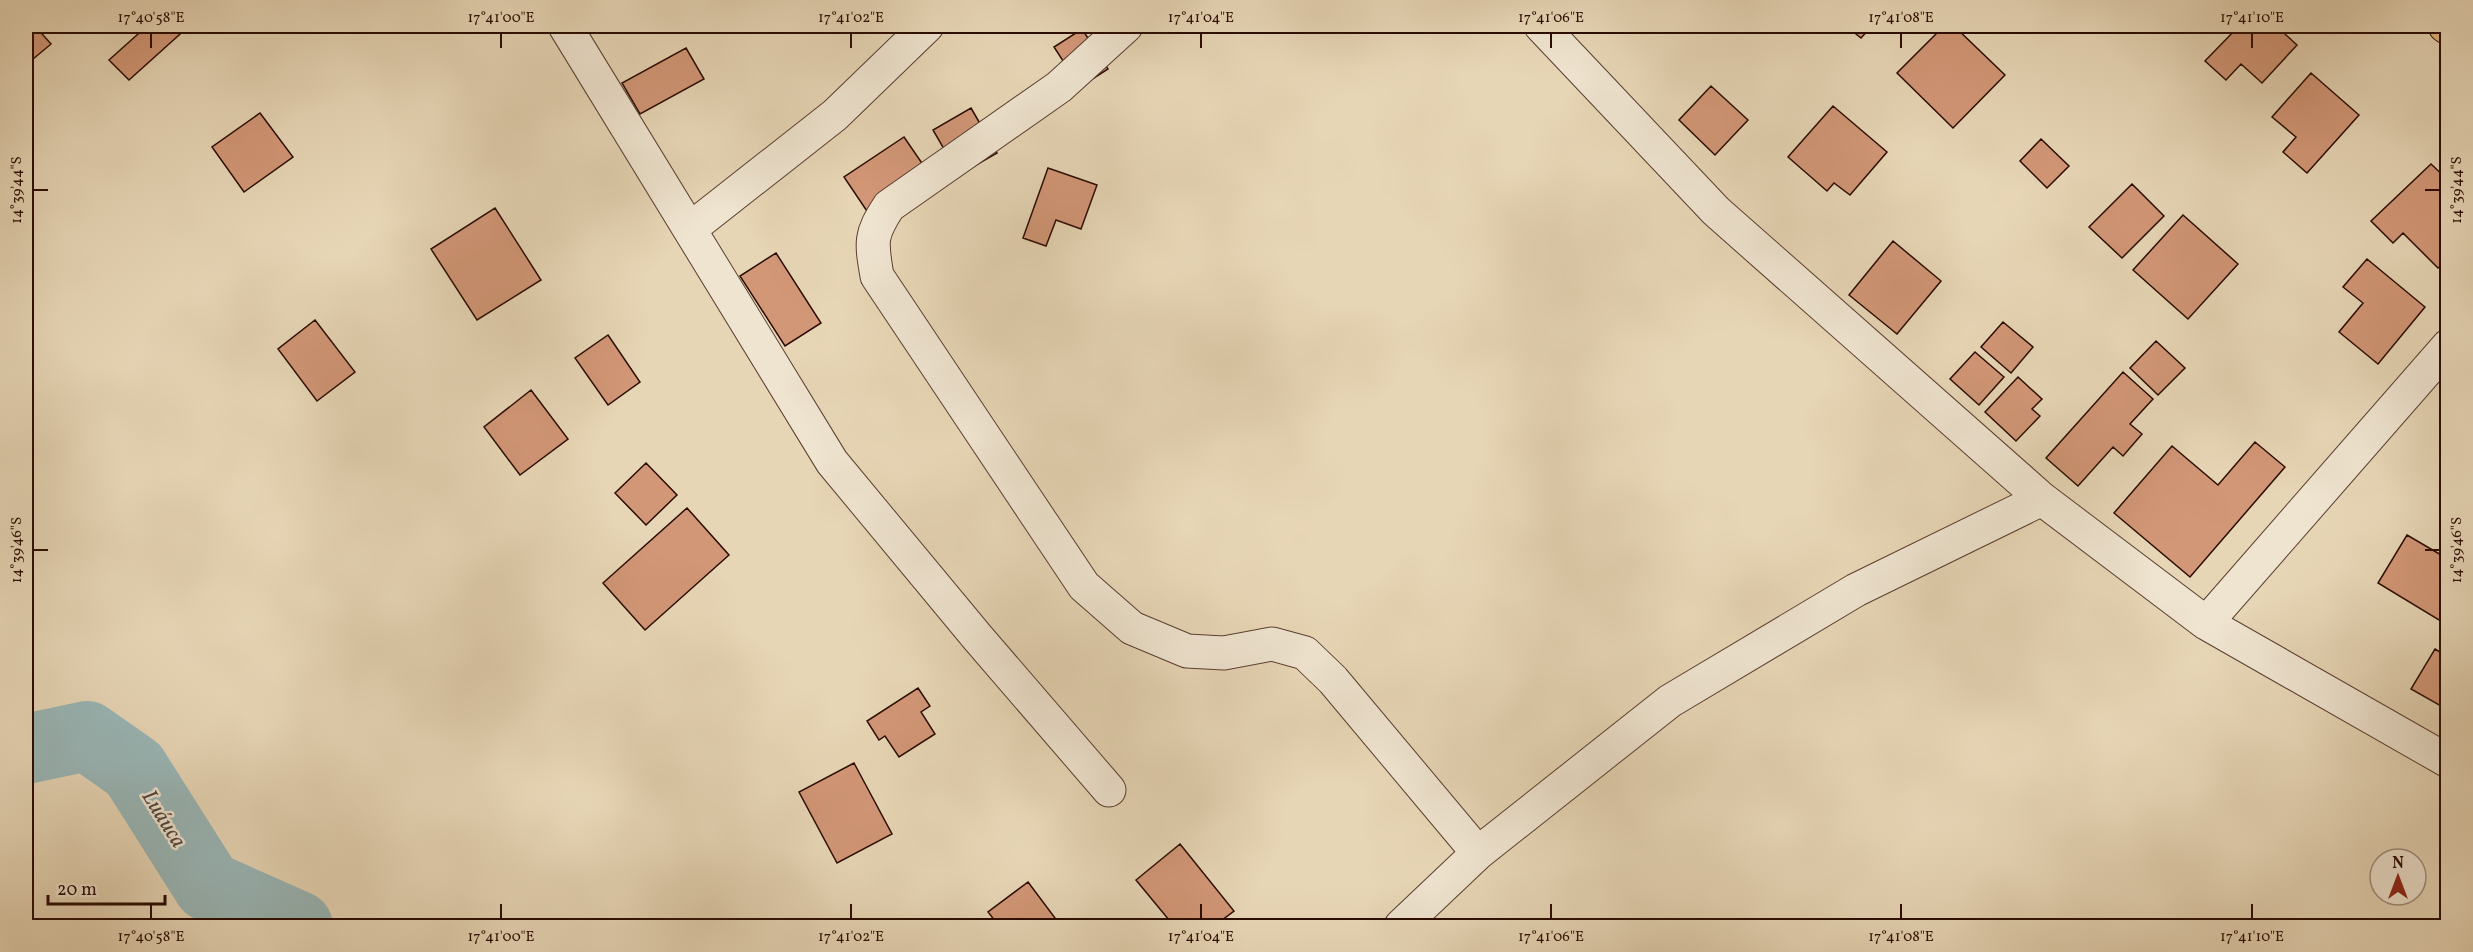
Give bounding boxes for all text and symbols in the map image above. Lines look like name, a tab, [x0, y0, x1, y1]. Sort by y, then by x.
text: 17°40'58"E	[118, 8, 184, 29]
text: 17°41'00"E	[467, 8, 535, 29]
text: 17°41'02"E	[818, 8, 884, 29]
text: 17°41'04"E	[1168, 8, 1234, 29]
text: 17°41'06"E	[1518, 8, 1584, 29]
text: 17°41'08"E	[1868, 8, 1934, 29]
text: 17°41'10"E	[2220, 8, 2284, 29]
text: 14°39'44"S	[7, 156, 28, 224]
text: 14°39'44"S	[2447, 156, 2468, 224]
text: 14°39'46"S	[7, 517, 28, 583]
text: 14°39'46"S	[2447, 517, 2468, 583]
water label: Luáuca	[133, 784, 193, 854]
north arrow	[2368, 847, 2428, 907]
text: N	[2392, 853, 2404, 875]
scale bar	[48, 868, 165, 906]
text: 20 m	[57, 878, 97, 903]
text: 17°40'58"E	[118, 927, 184, 948]
text: 17°41'00"E	[467, 927, 535, 948]
text: 17°41'02"E	[818, 927, 884, 948]
text: 17°41'04"E	[1168, 927, 1234, 948]
text: 17°41'06"E	[1518, 927, 1584, 948]
text: 17°41'08"E	[1868, 927, 1934, 948]
text: 17°41'10"E	[2220, 927, 2284, 948]

